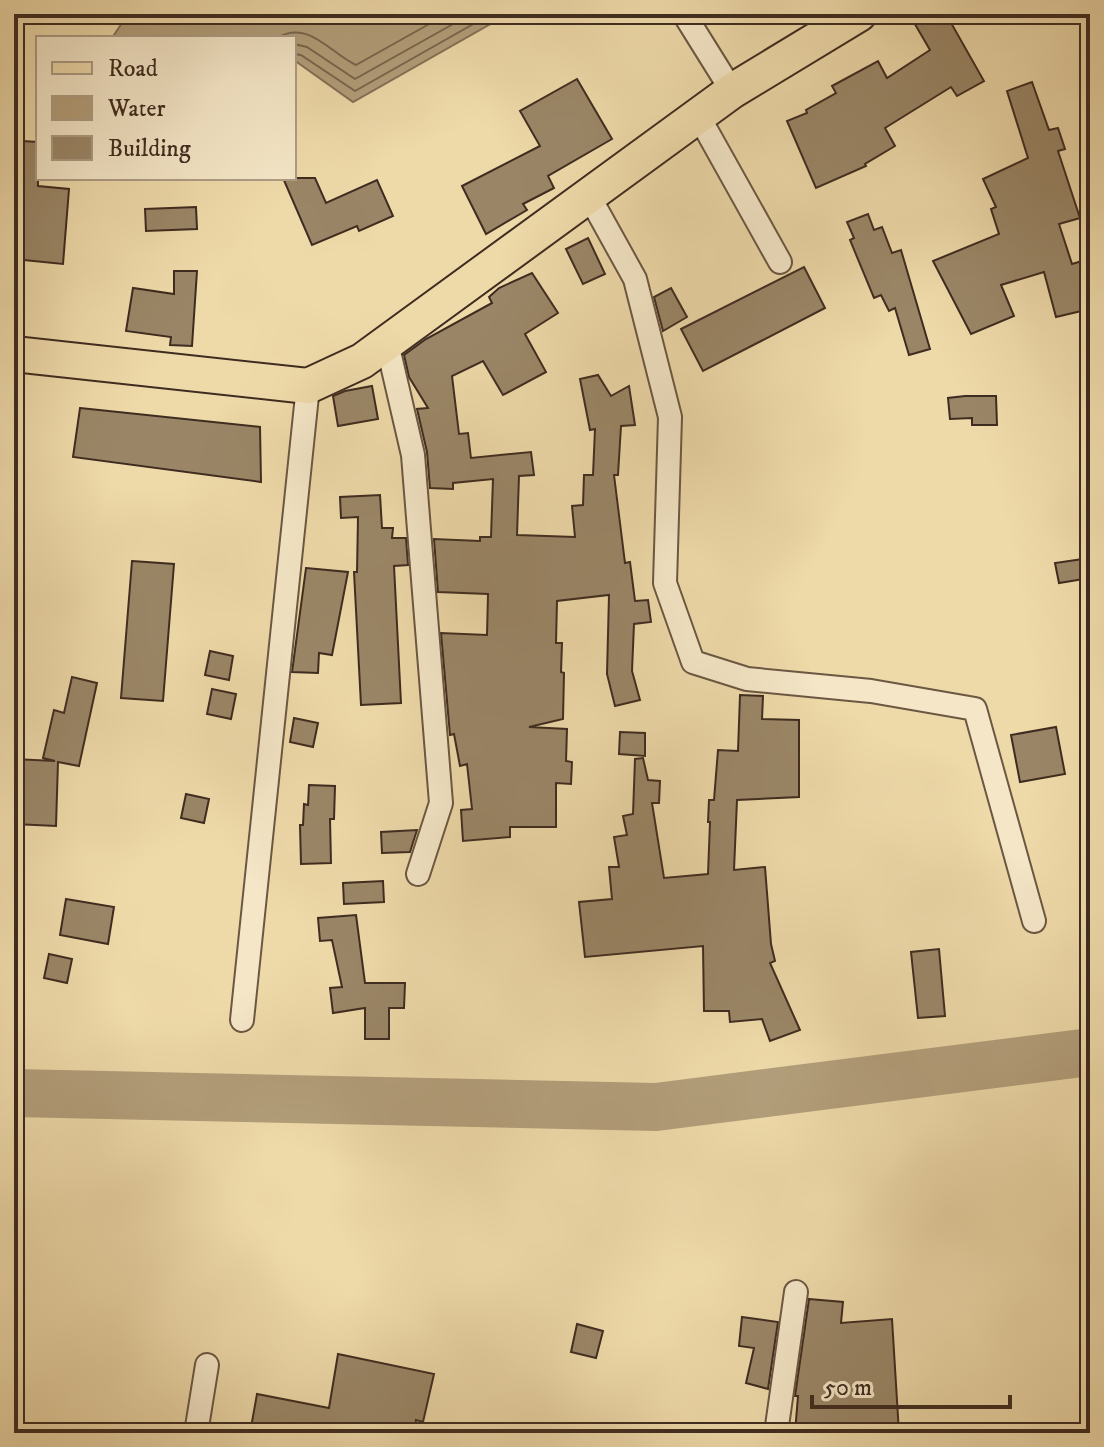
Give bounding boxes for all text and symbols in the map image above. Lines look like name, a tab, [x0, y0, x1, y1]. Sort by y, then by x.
legend	[36, 36, 296, 180]
text: Road	[108, 54, 158, 84]
text: Water	[107, 94, 165, 124]
text: Building	[108, 134, 191, 164]
scale bar	[812, 1359, 1010, 1409]
text: 50 m	[824, 1373, 872, 1403]

